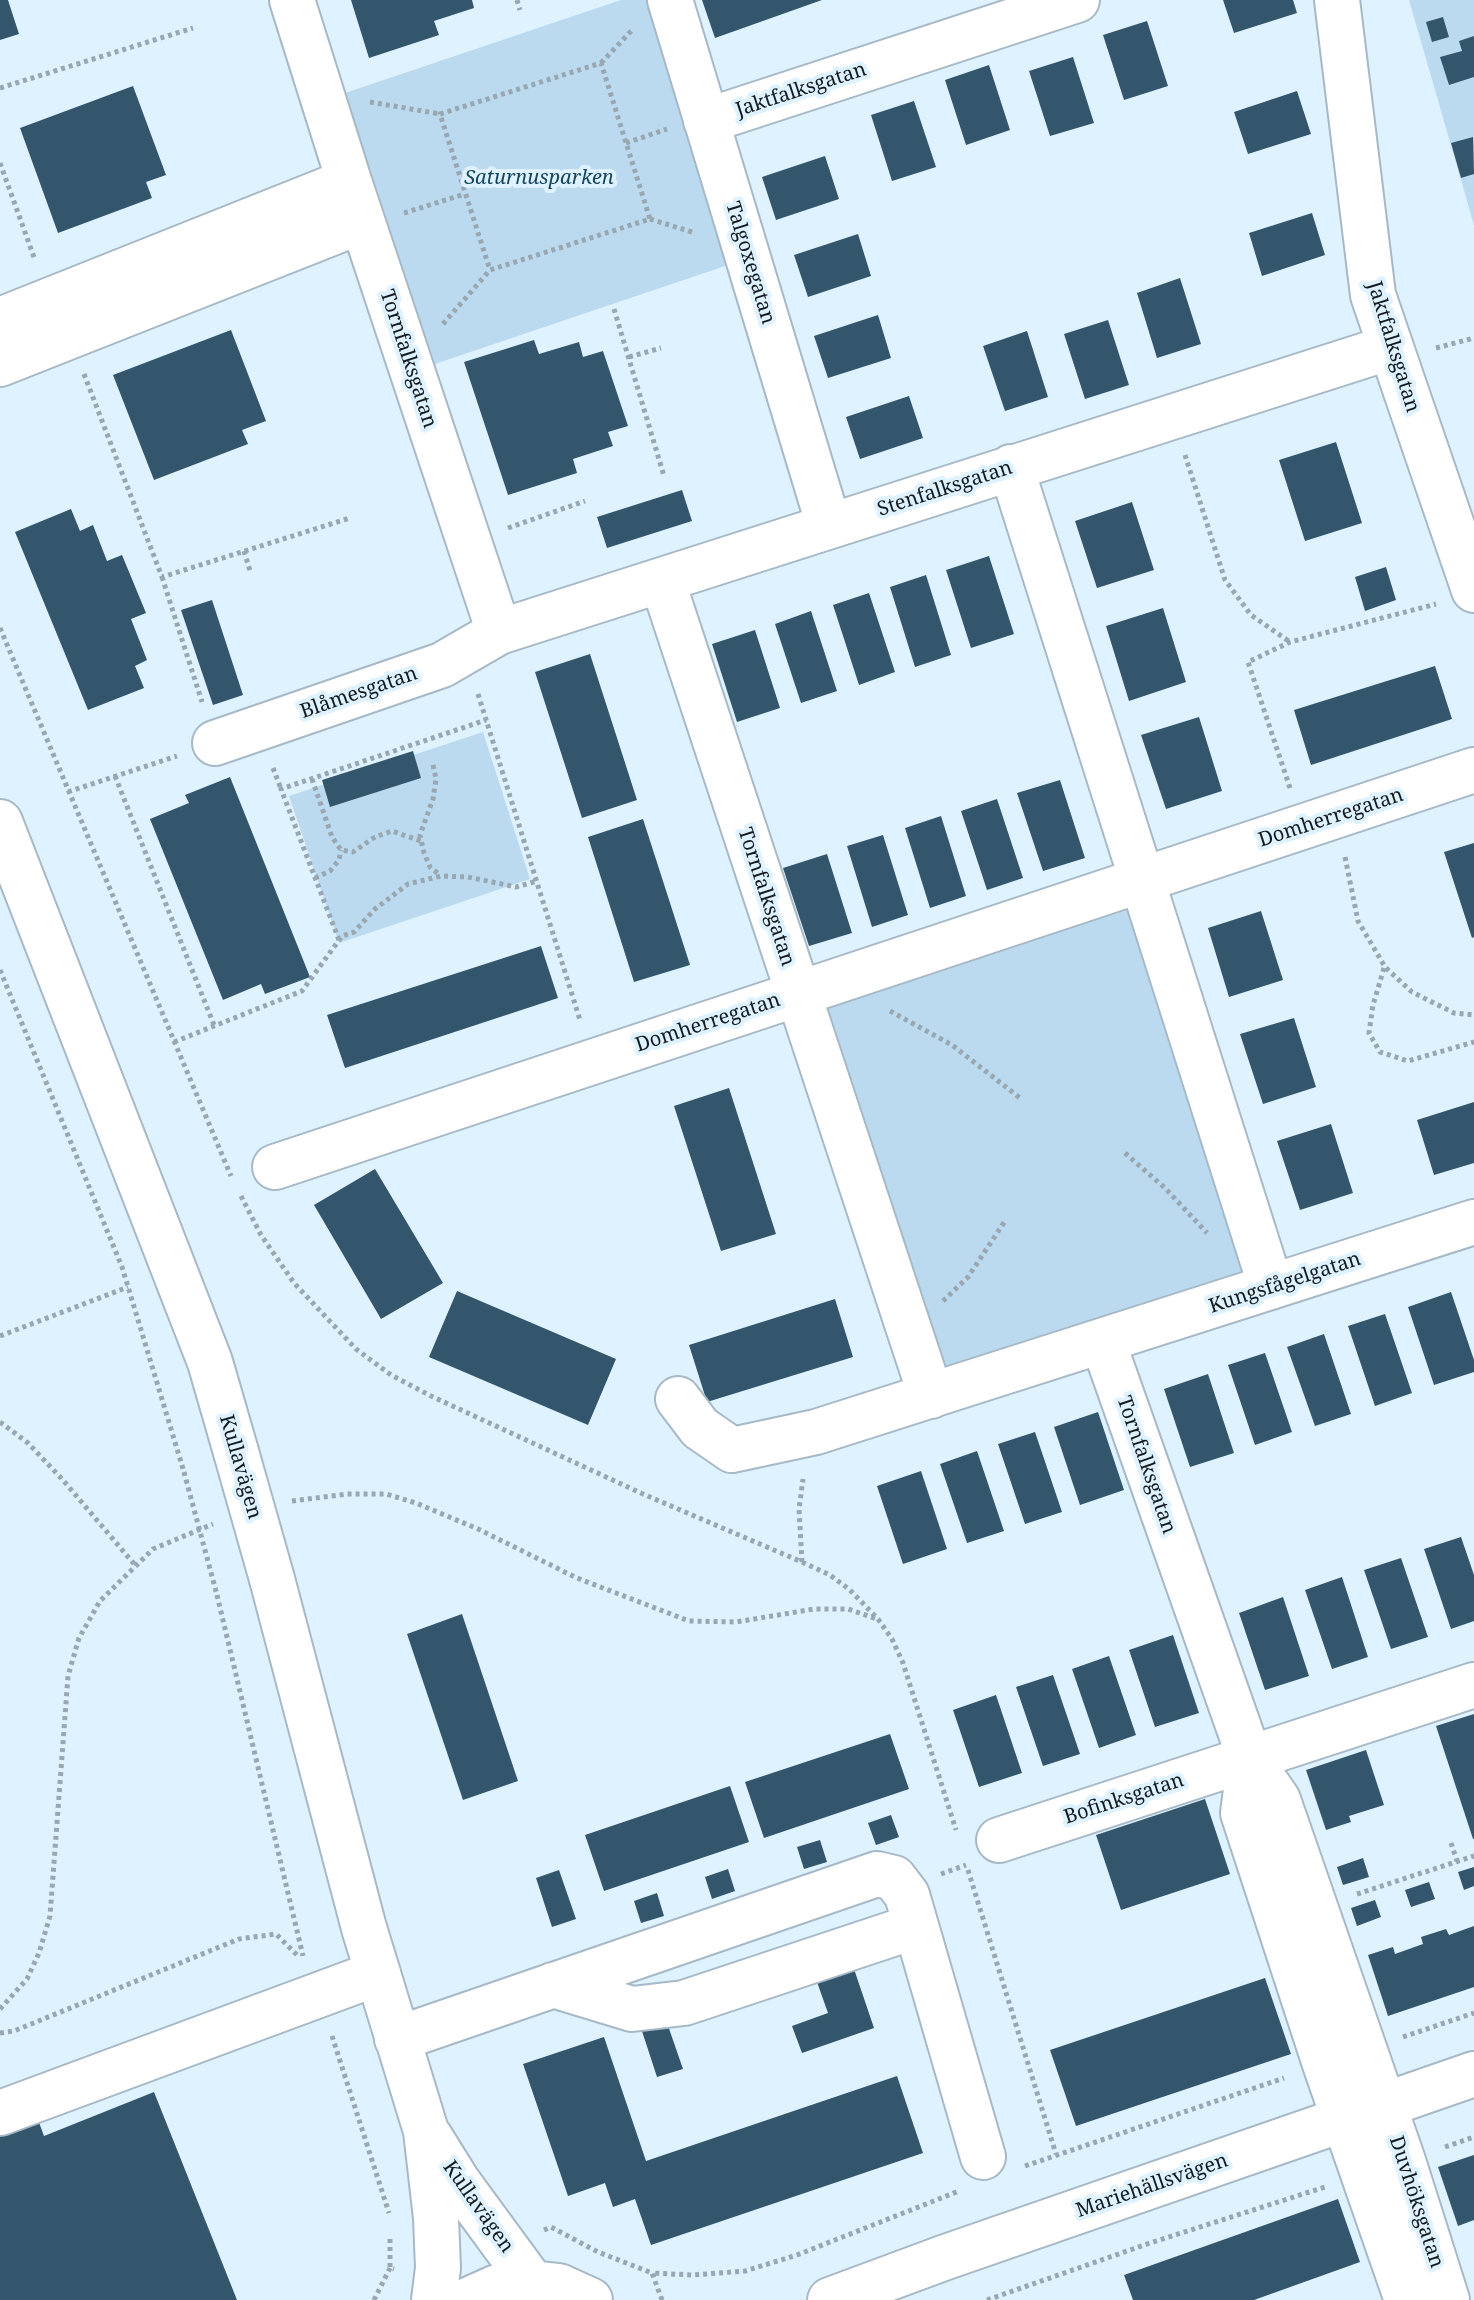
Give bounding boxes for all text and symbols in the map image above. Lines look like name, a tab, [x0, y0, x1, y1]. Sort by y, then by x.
street label: Jaktfalksgatan	[733, 58, 869, 122]
park label: Saturnusparken	[464, 166, 614, 190]
street label: Talgoxegatan	[720, 199, 780, 327]
street label: Jaktfalksgatan	[1362, 279, 1424, 415]
street label: Tornfalksgatan	[374, 287, 442, 431]
street label: Stenfalksgatan	[875, 456, 1015, 522]
street label: Blåmesgatan	[297, 662, 421, 724]
street label: Domherregatan	[1255, 783, 1407, 853]
street label: Tornfalksgatan	[732, 825, 800, 969]
street label: Domherregatan	[632, 988, 784, 1058]
street label: Kungsfågelgatan	[1206, 1247, 1364, 1319]
street label: Tornfalksgatan	[1111, 1393, 1181, 1537]
street label: Kullavägen	[214, 1412, 266, 1522]
street label: Bofinksgatan	[1061, 1768, 1187, 1830]
street label: Duvhöksgatan	[1383, 2133, 1449, 2271]
street label: Mariehällsvägen	[1073, 2149, 1231, 2223]
street label: Kullavägen	[437, 2156, 519, 2258]

